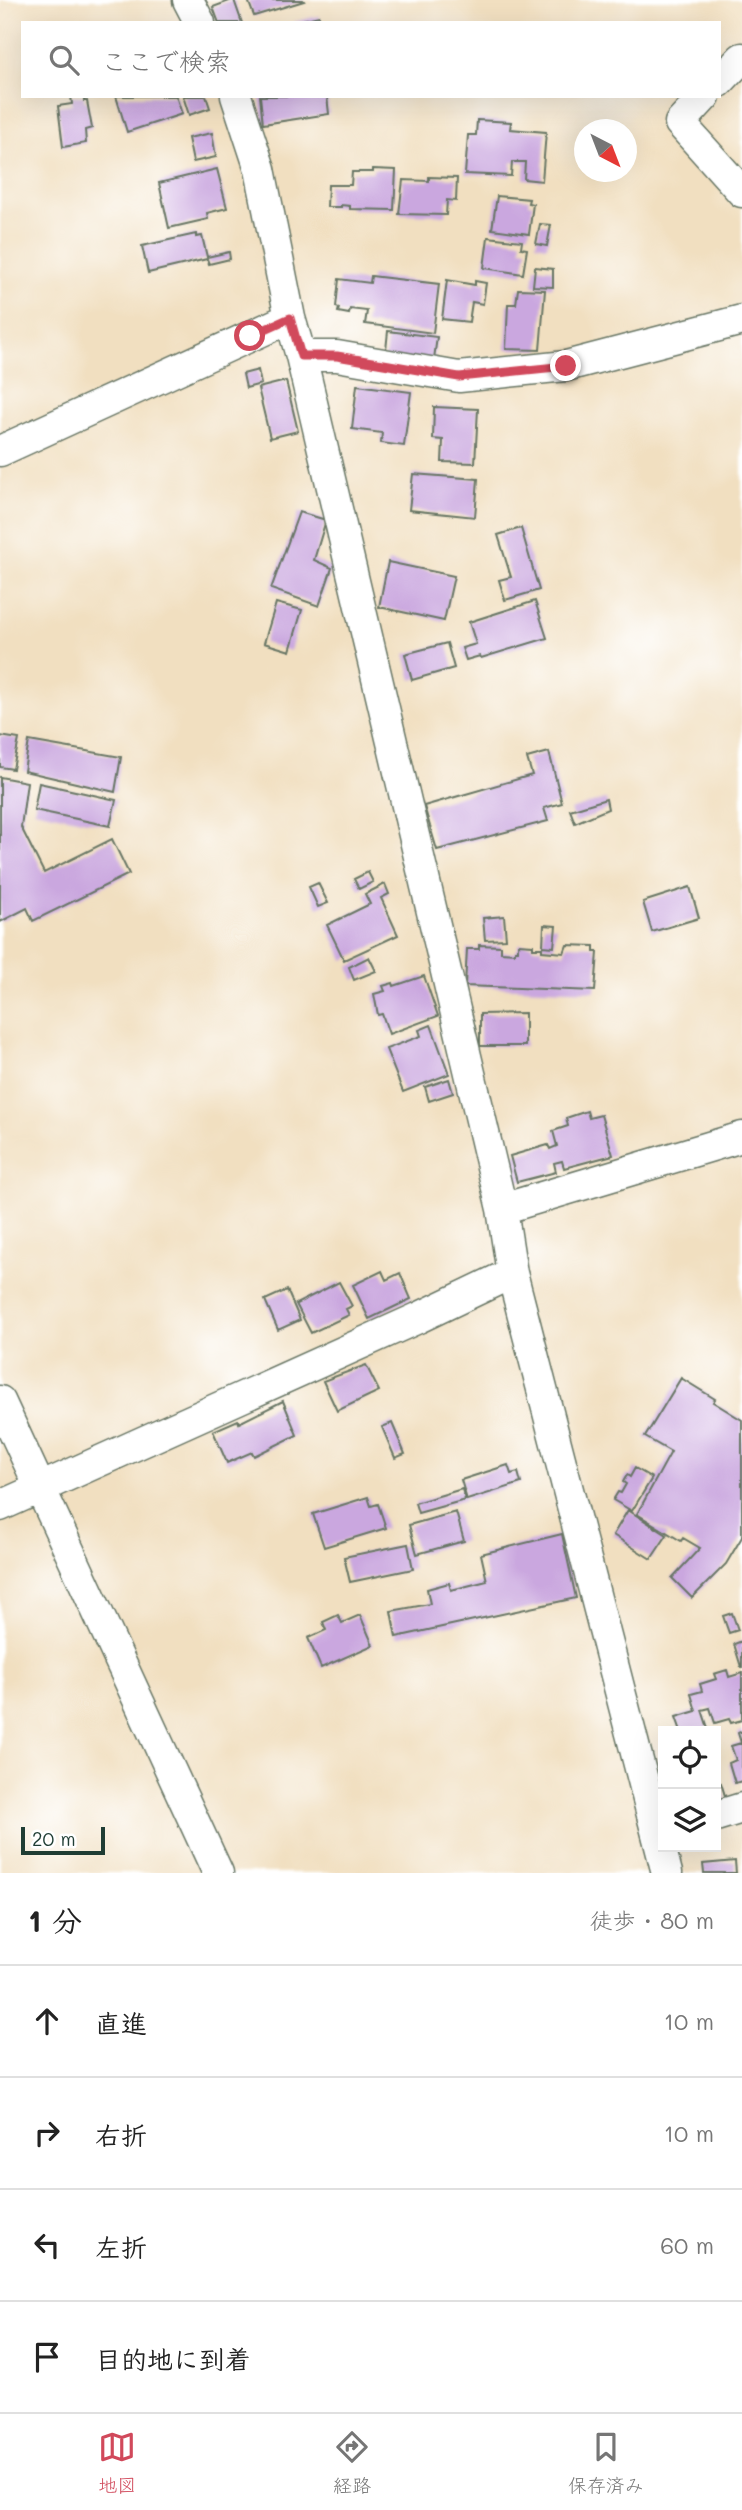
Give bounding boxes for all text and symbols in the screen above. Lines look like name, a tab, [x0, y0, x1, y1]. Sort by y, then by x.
search box	[21, 21, 721, 98]
icon: search	[45, 41, 83, 79]
text: ここで検索	[101, 44, 231, 78]
north arrow	[574, 119, 637, 182]
route start	[234, 320, 265, 351]
route end	[550, 350, 581, 381]
map controls	[658, 1726, 721, 1852]
button: locate	[658, 1726, 721, 1789]
button: layers	[658, 1789, 721, 1852]
scale bar	[21, 1824, 105, 1856]
text: 20 m	[32, 1826, 76, 1851]
text: 1 分	[28, 1900, 82, 1940]
text: 徒歩 · 80 m	[589, 1905, 714, 1935]
icon: ahead	[28, 2002, 66, 2040]
text: 直進	[95, 2006, 147, 2040]
text: 10 m	[664, 2006, 714, 2036]
icon: right	[28, 2114, 66, 2152]
text: 右折	[95, 2118, 147, 2152]
text: 10 m	[664, 2118, 714, 2148]
icon: left	[28, 2226, 66, 2264]
text: 左折	[95, 2230, 147, 2264]
text: 60 m	[660, 2230, 714, 2260]
icon: arrive	[28, 2338, 66, 2376]
text: 目的地に到着	[95, 2342, 251, 2376]
tab: 地図	[98, 2428, 136, 2497]
tab: 経路	[333, 2428, 371, 2497]
tab: 保存済み	[568, 2428, 644, 2497]

